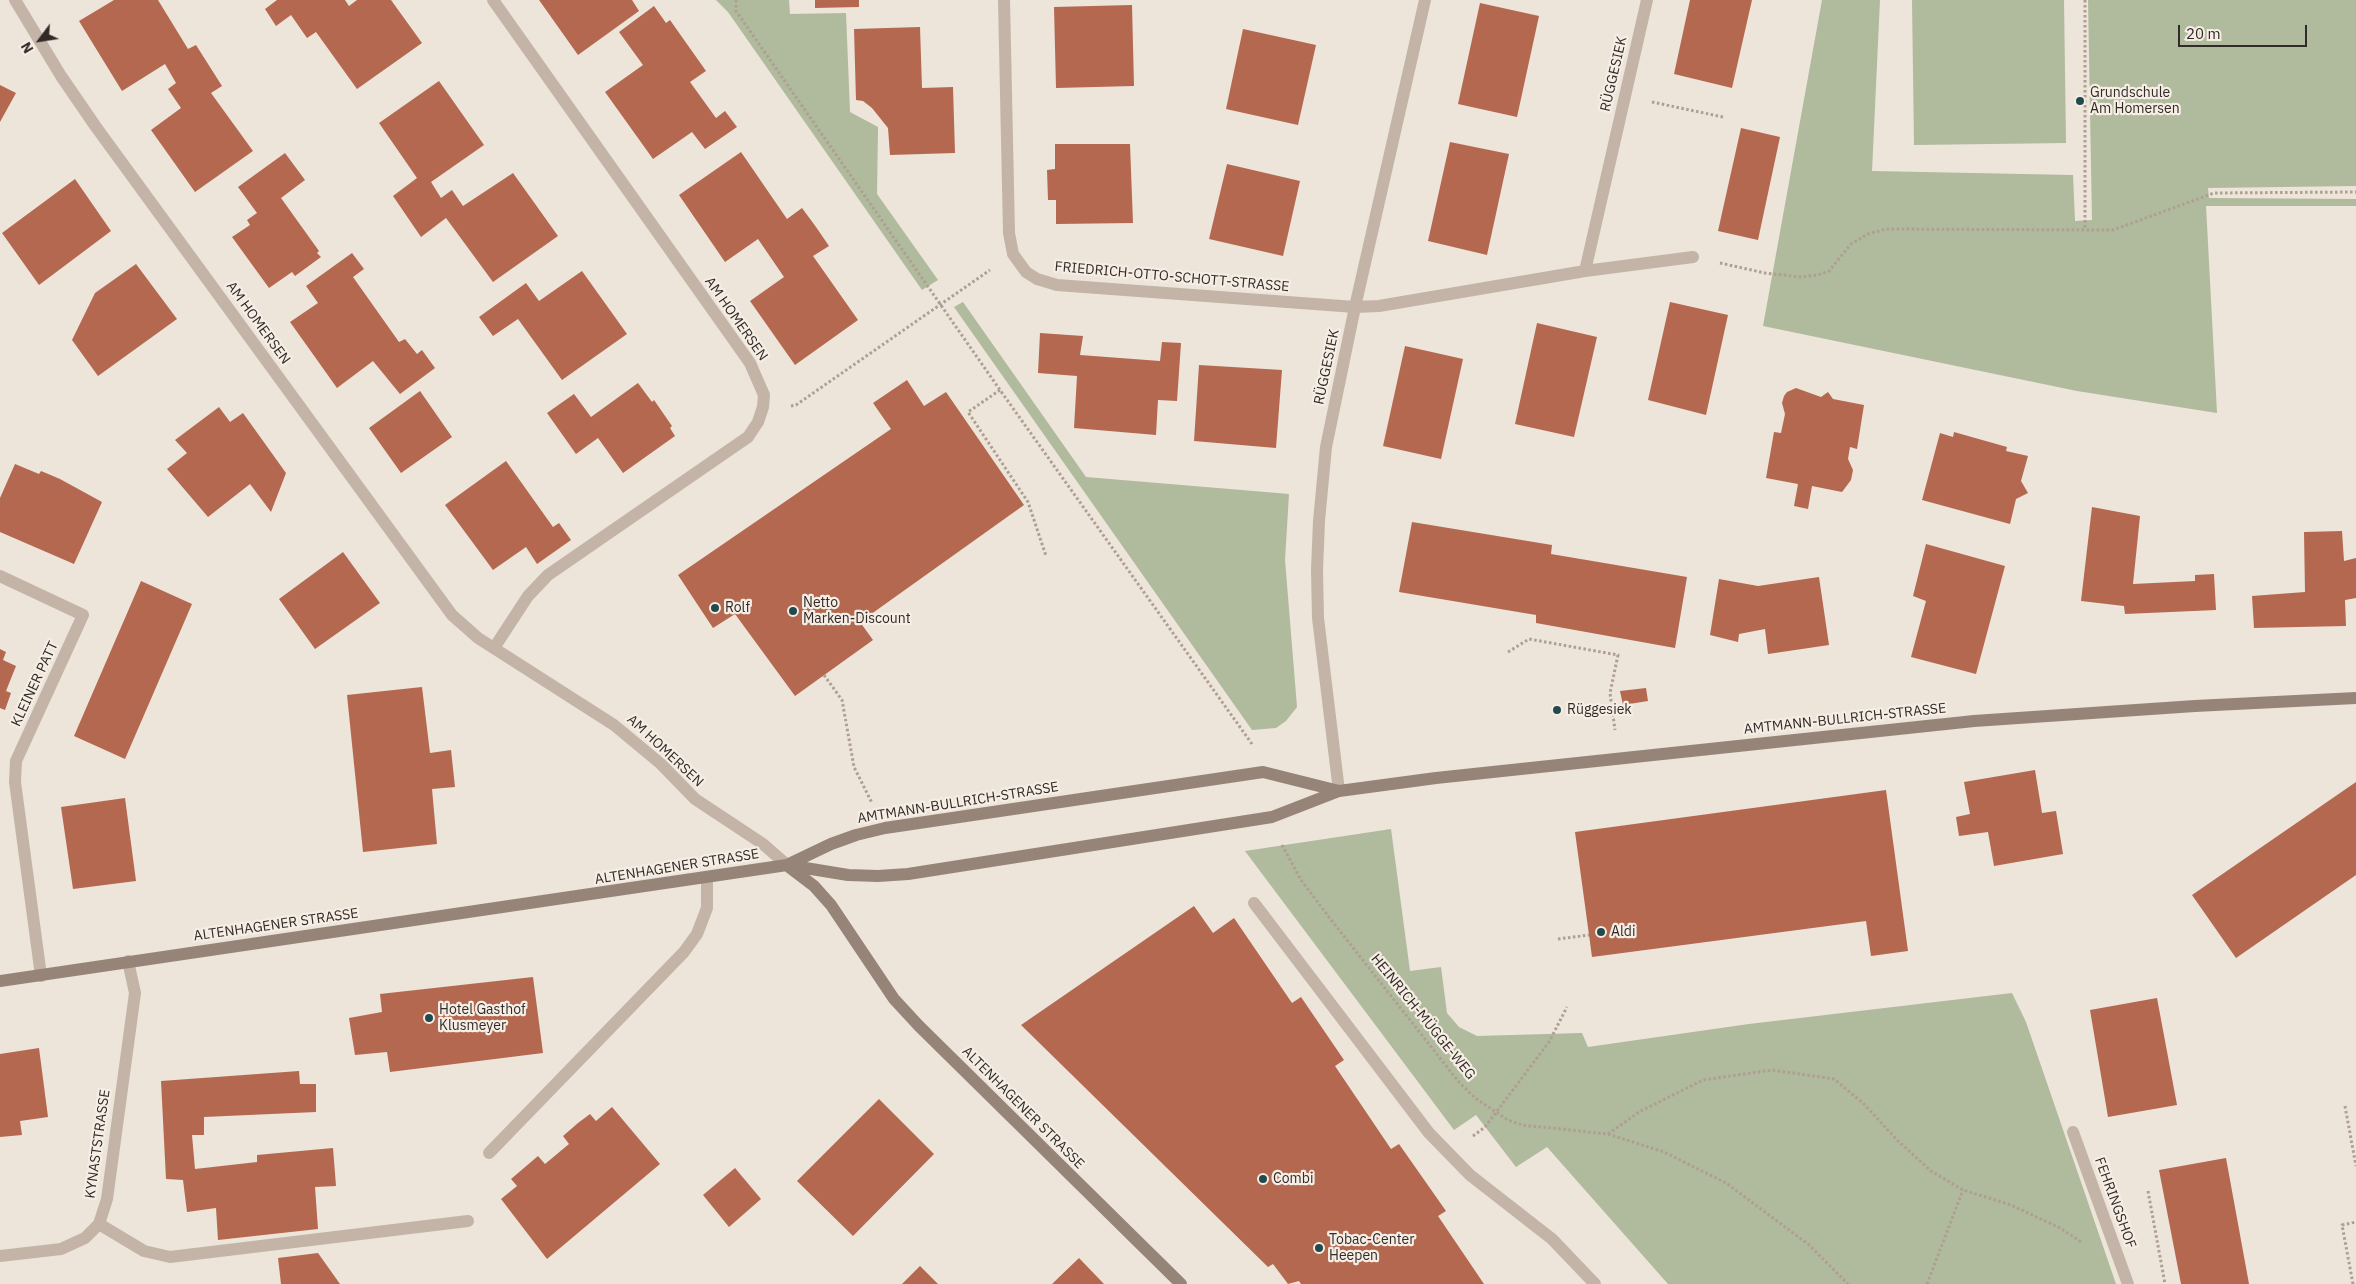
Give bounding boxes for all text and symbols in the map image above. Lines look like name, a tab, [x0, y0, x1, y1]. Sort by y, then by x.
north arrow	[15, 15, 65, 65]
scale bar	[2181, 15, 2310, 47]
text: 20 m	[2186, 24, 2221, 43]
street label: RÜGGESIEK	[1597, 35, 1631, 113]
text: N	[17, 39, 37, 57]
place label: Grundschule Am Homersen	[2090, 85, 2180, 118]
marker: Grundschule Am Homersen	[2074, 95, 2086, 107]
street label: FRIEDRICH-OTTO-SCHOTT-STRASSE	[1054, 258, 1290, 296]
street label: AM HOMERSEN	[701, 274, 771, 364]
street label: AM HOMERSEN	[222, 278, 294, 368]
street label: RÜGGESIEK	[1311, 328, 1343, 406]
place label: Netto Marken-Discount	[803, 595, 911, 628]
place label: Rolf	[725, 600, 750, 616]
marker: Rolf	[709, 602, 721, 614]
marker: Netto Marken-Discount	[787, 605, 799, 617]
street label: KLEINER PATT	[8, 639, 62, 729]
street label: AMTMANN-BULLRICH-STRASSE	[1743, 700, 1947, 738]
place label: Rüggesiek	[1567, 702, 1632, 718]
marker: Rüggesiek	[1551, 704, 1563, 716]
street label: AM HOMERSEN	[623, 711, 707, 791]
street label: AMTMANN-BULLRICH-STRASSE	[856, 779, 1060, 827]
street label: ALTENHAGENER STRASSE	[594, 846, 760, 888]
street label: ALTENHAGENER STRASSE	[193, 905, 359, 945]
place label: Aldi	[1611, 924, 1635, 940]
marker: Aldi	[1595, 926, 1607, 938]
street label: HEINRICH-MÜGGE-WEG	[1367, 951, 1479, 1083]
place label: Hotel Gasthof Klusmeyer	[439, 1002, 525, 1034]
marker: Hotel Gasthof Klusmeyer	[423, 1012, 435, 1024]
street label: ALTENHAGENER STRASSE	[958, 1043, 1088, 1173]
street label: KYNASTSTRASSE	[82, 1088, 114, 1200]
street label: FEHRINGSHOF	[2091, 1155, 2139, 1251]
place label: Combi	[1273, 1171, 1313, 1187]
marker: Combi	[1257, 1173, 1269, 1185]
place label: Tobac-Center Heepen	[1329, 1232, 1414, 1264]
marker: Tobac-Center Heepen	[1313, 1242, 1325, 1254]

